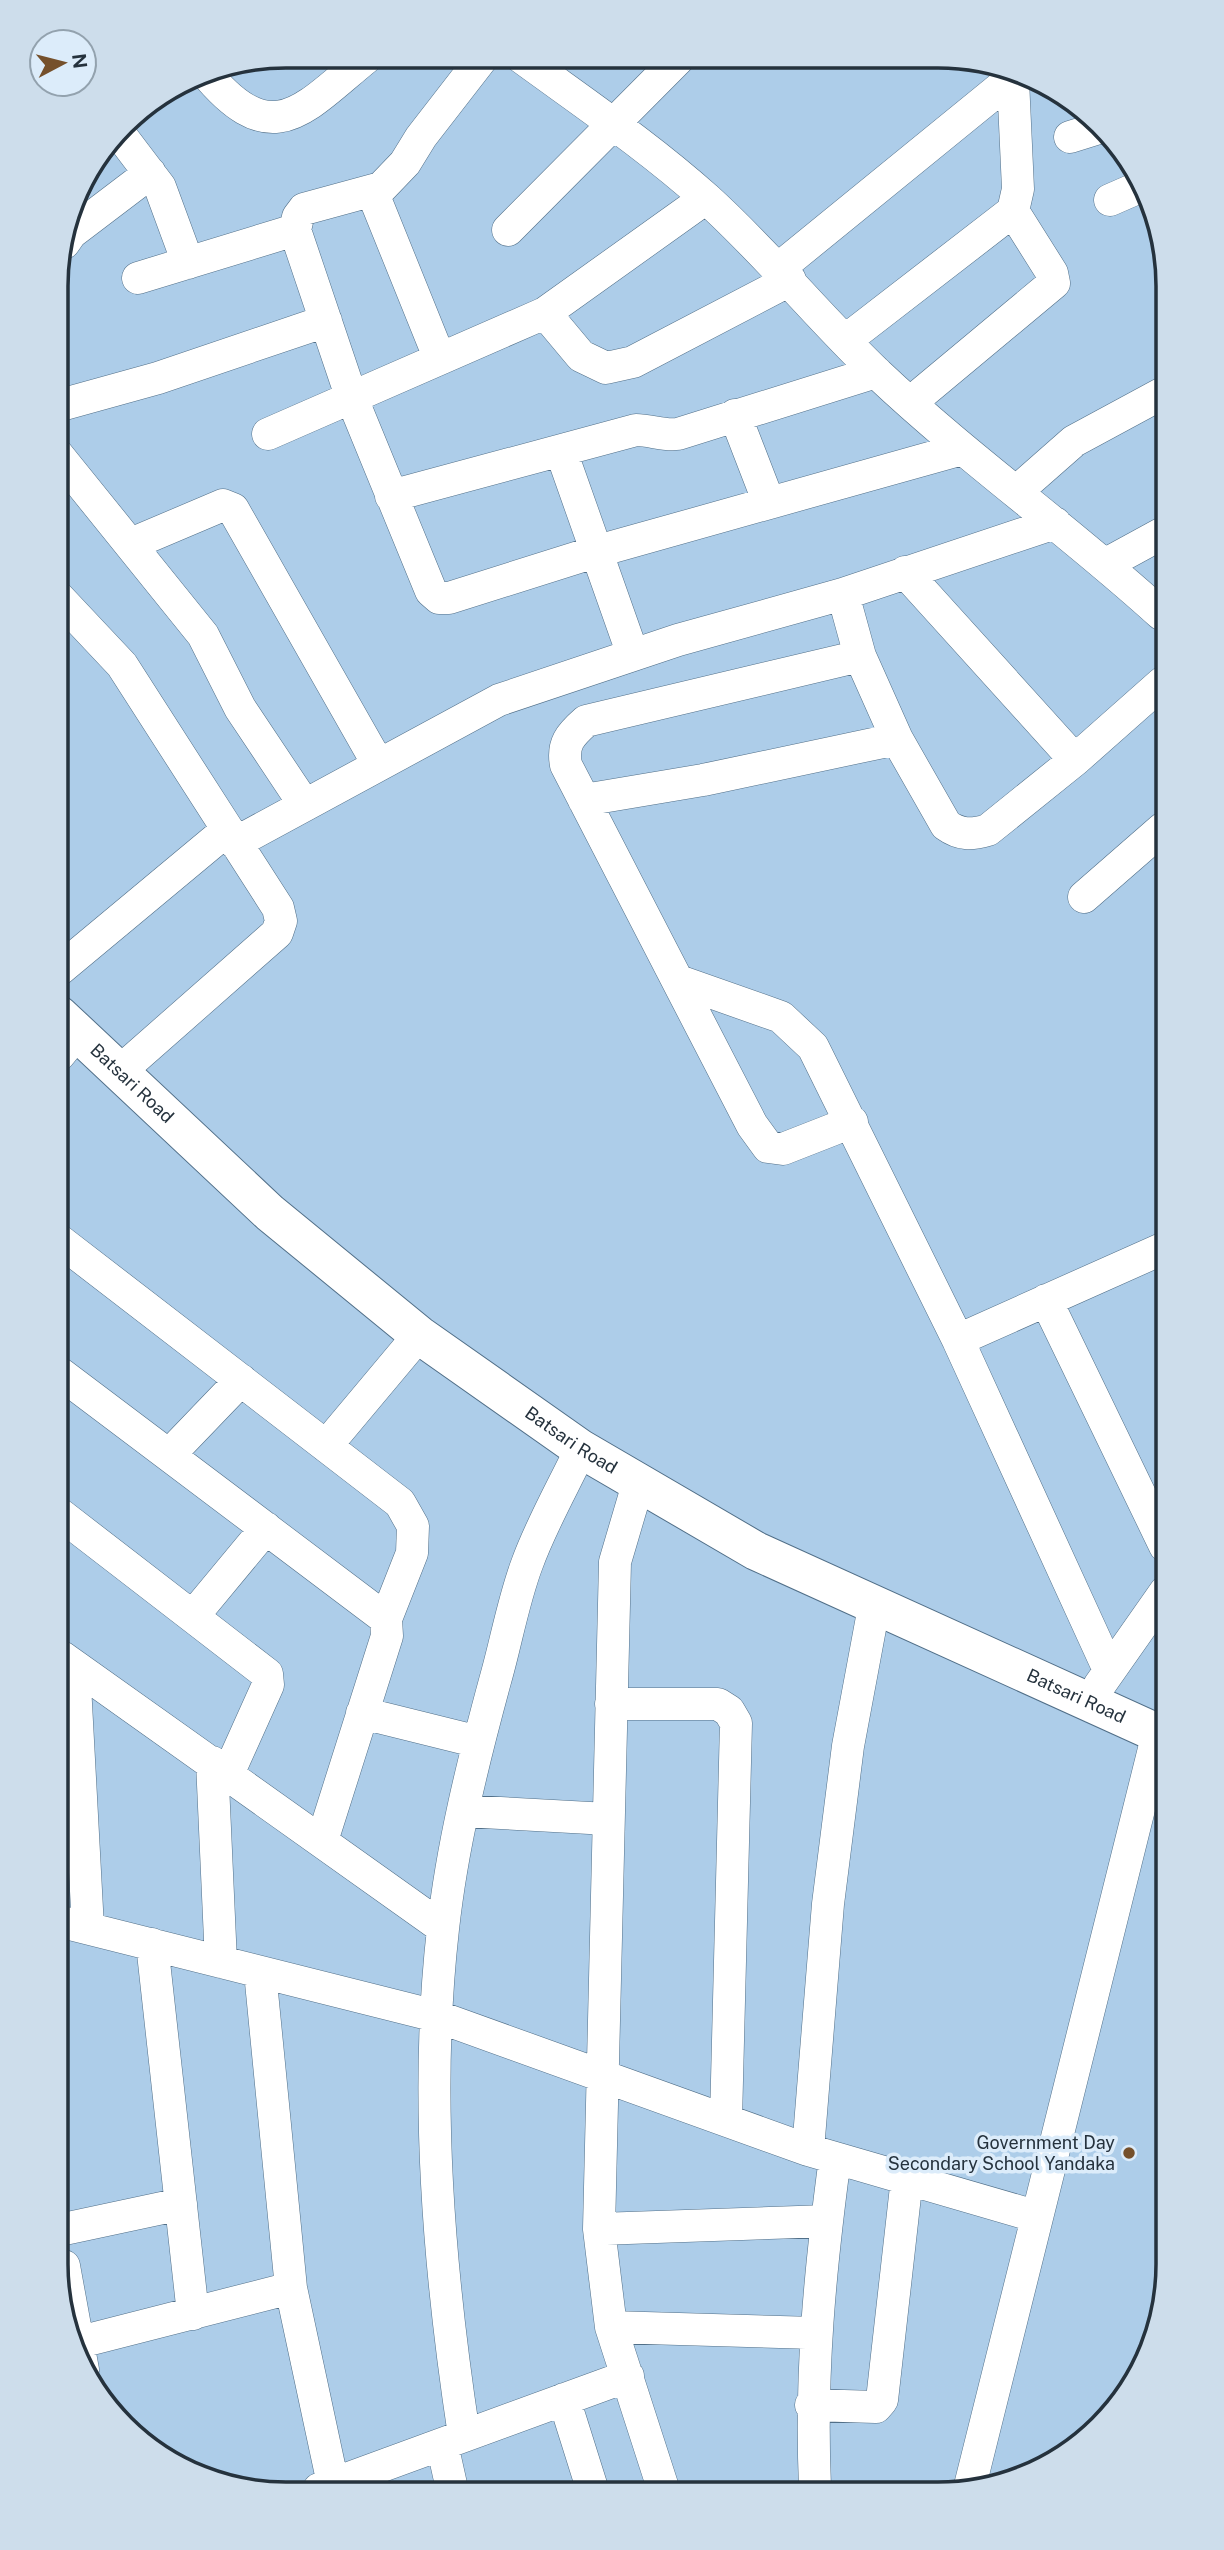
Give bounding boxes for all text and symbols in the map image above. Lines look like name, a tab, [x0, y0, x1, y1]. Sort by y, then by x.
north arrow	[28, 28, 98, 98]
text: N	[68, 52, 92, 70]
street label: Batsari Road	[86, 1039, 178, 1127]
street label: Batsari Road	[521, 1402, 621, 1478]
street label: Batsari Road	[1023, 1664, 1129, 1727]
place label: Government Day Secondary School Yandaka	[888, 2132, 1115, 2174]
marker: Government Day Secondary School Yandaka	[1121, 2145, 1137, 2161]

